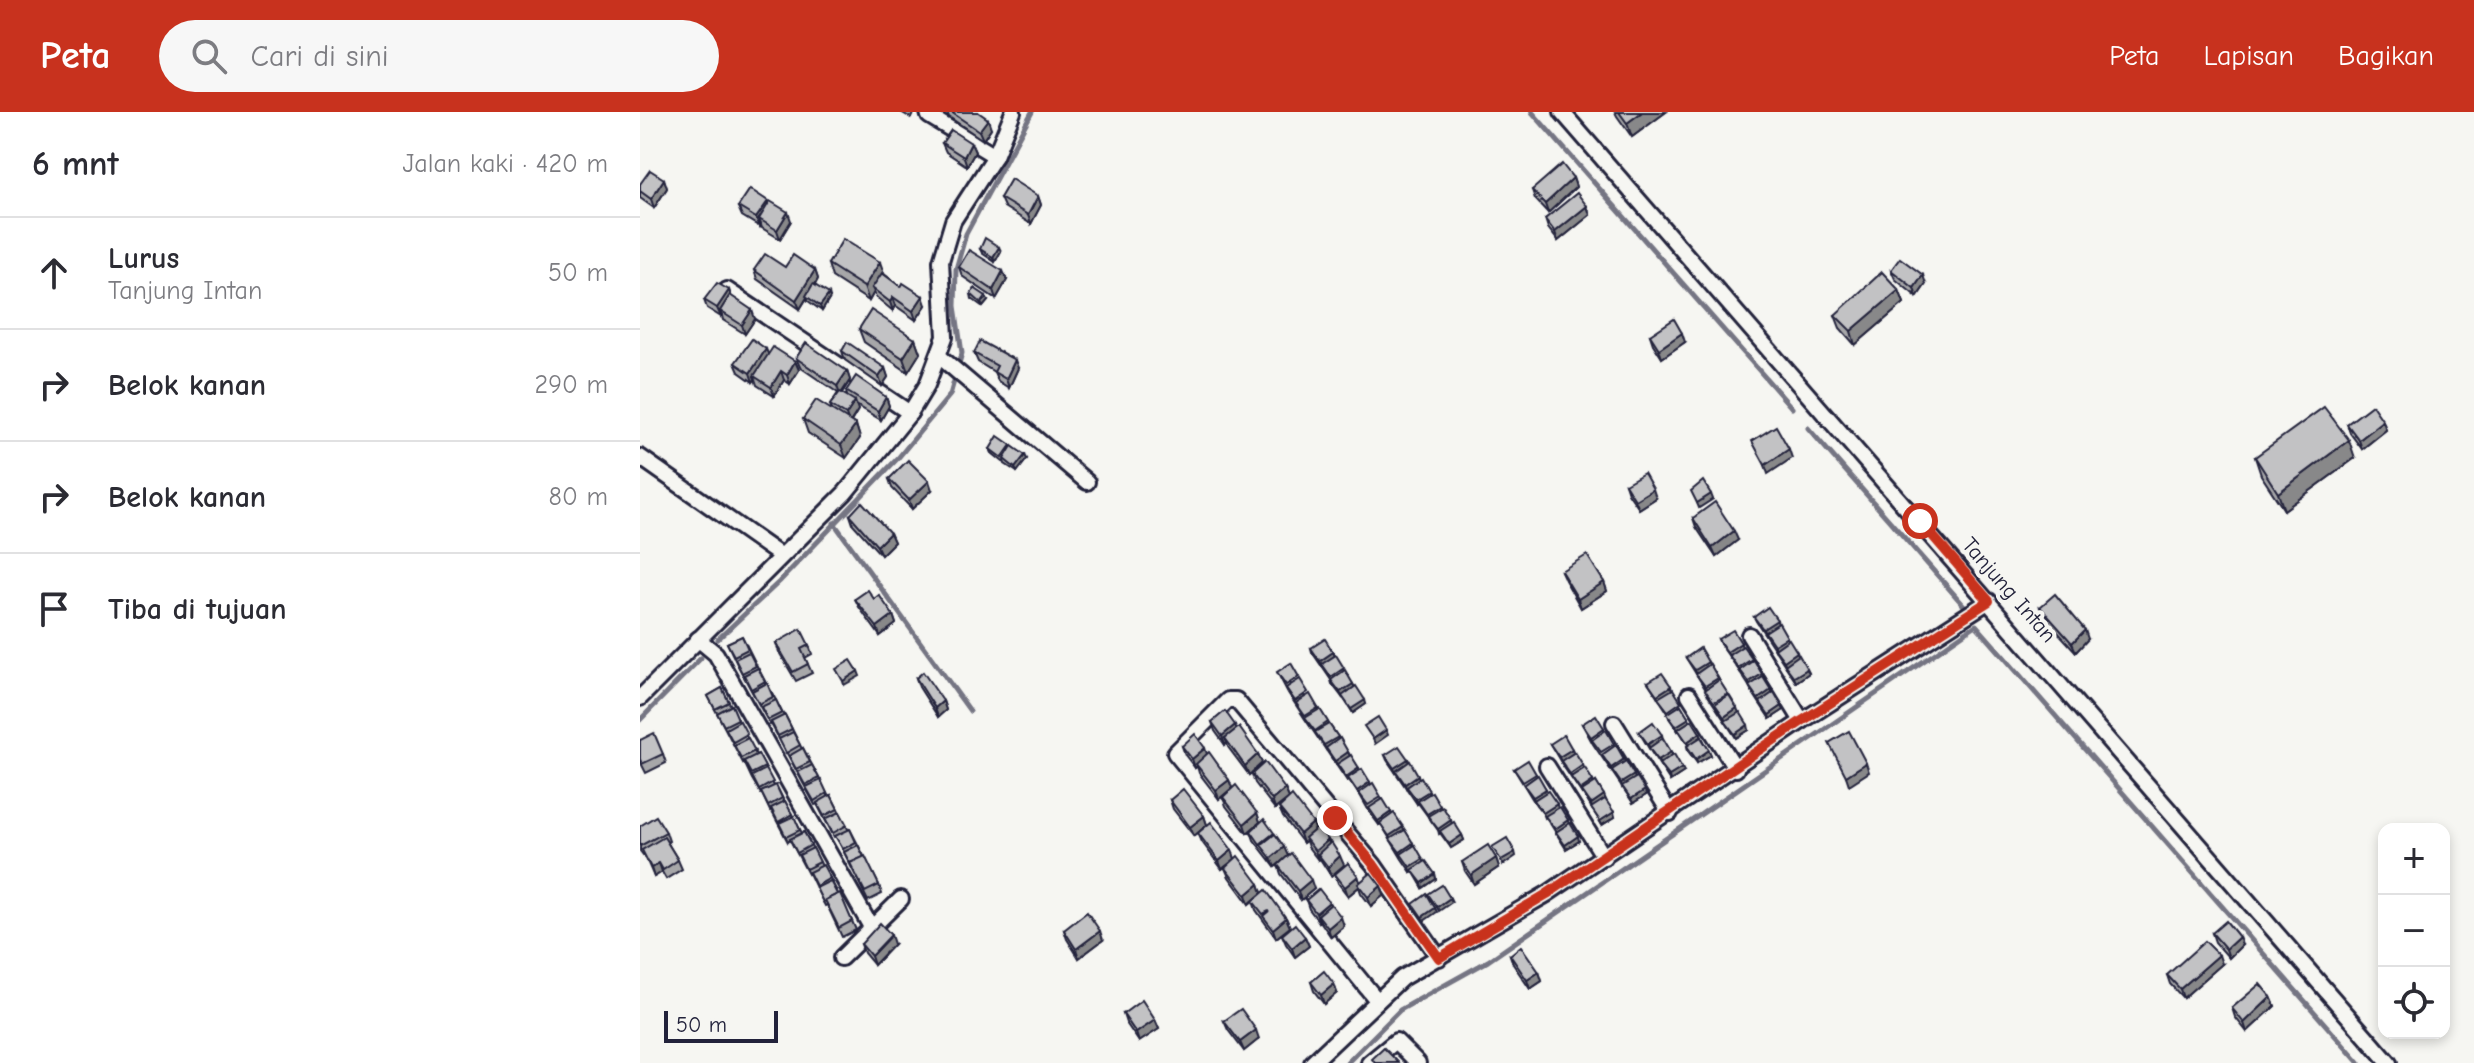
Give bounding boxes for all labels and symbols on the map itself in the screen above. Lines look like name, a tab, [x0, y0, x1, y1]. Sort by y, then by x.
route start	[1902, 503, 1938, 539]
street label: Tanjung Intan	[1956, 532, 2062, 648]
route end	[1317, 800, 1353, 836]
scale bar	[664, 1007, 778, 1043]

